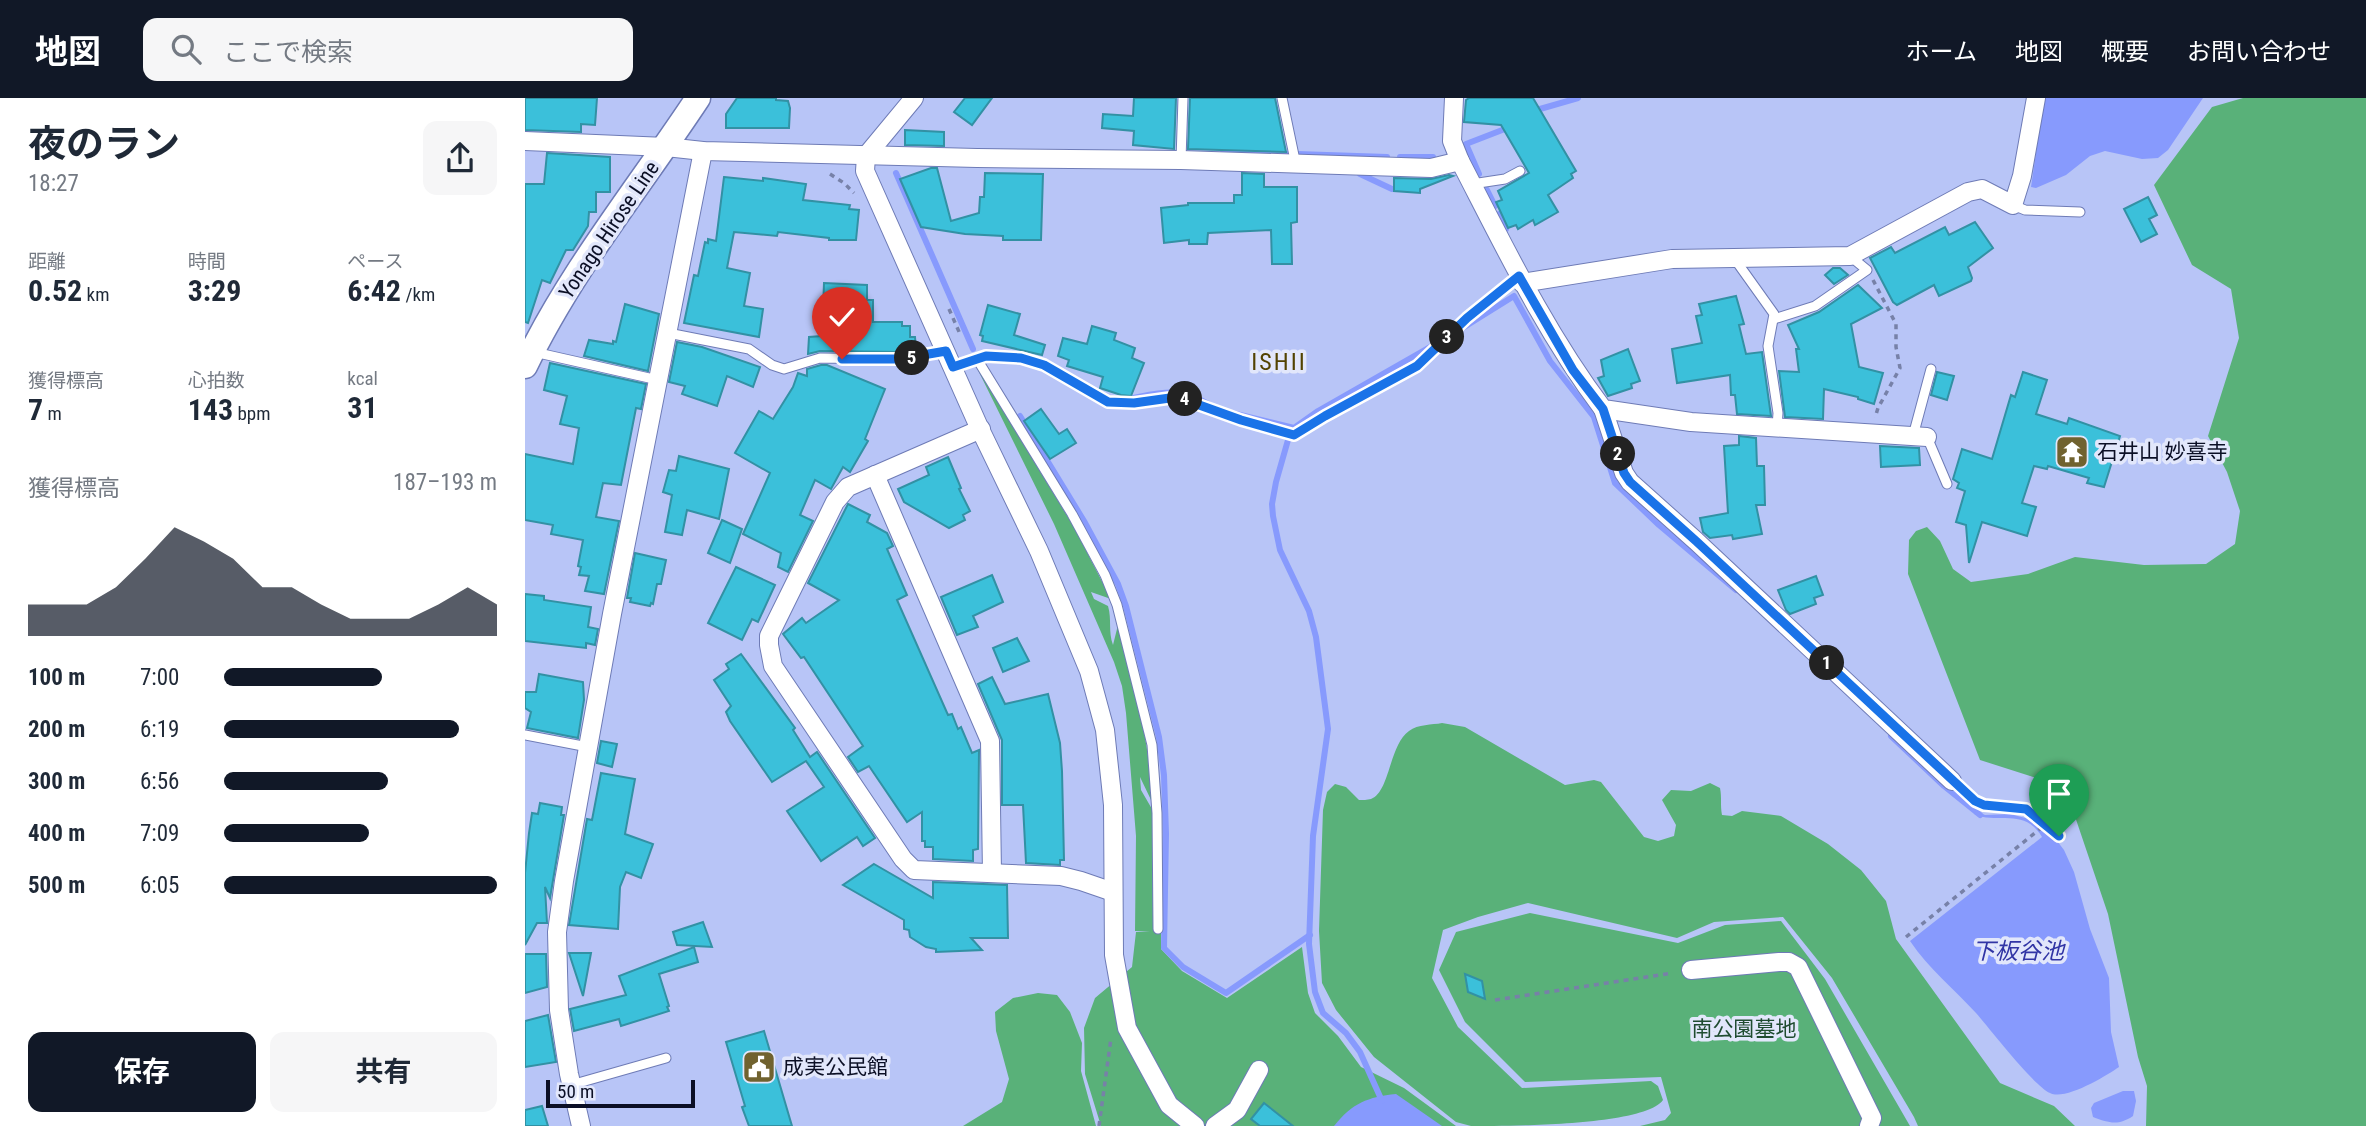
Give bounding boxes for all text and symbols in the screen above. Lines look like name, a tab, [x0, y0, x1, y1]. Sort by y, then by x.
search box	[143, 18, 633, 81]
icon: search	[167, 30, 205, 68]
text: 地図	[35, 32, 101, 71]
text: ここで検索	[223, 37, 353, 67]
text: ホーム	[1906, 38, 1977, 66]
text: 地図	[2015, 38, 2063, 66]
text: 概要	[2101, 38, 2149, 66]
text: お問い合わせ	[2187, 38, 2331, 66]
button: share	[423, 121, 497, 195]
text: 夜のラン	[28, 122, 180, 166]
street label: Yonago Hirose Line	[554, 157, 664, 303]
text: 18:27	[28, 170, 79, 197]
text: 距離	[28, 250, 66, 273]
text: 時間	[188, 250, 226, 273]
text: ペース	[347, 250, 403, 273]
text: 0.52	[28, 273, 82, 308]
text: 3:29	[188, 273, 241, 308]
text: 6:42	[347, 273, 401, 308]
text: km	[82, 283, 109, 306]
text: /km	[401, 283, 435, 306]
pin	[812, 287, 872, 359]
icon: check	[823, 298, 861, 336]
pin: 3	[1429, 320, 1465, 354]
text: 3	[1442, 325, 1451, 348]
pin: 5	[895, 341, 929, 376]
text: 5	[907, 346, 916, 369]
district label: ISHII	[1251, 348, 1307, 376]
text: kcal	[347, 367, 378, 390]
text: 獲得標高	[28, 369, 104, 392]
text: 心拍数	[188, 369, 245, 392]
pin: 4	[1167, 382, 1203, 416]
text: 4	[1180, 387, 1189, 410]
text: 31	[347, 390, 378, 425]
text: 7	[28, 392, 43, 427]
text: 143	[188, 392, 233, 427]
text: m	[43, 402, 62, 425]
text: bpm	[233, 402, 271, 425]
temple icon: 石井山 妙喜寺	[2053, 433, 2091, 471]
pin: 2	[1601, 436, 1635, 472]
place label: 石井山 妙喜寺	[2097, 440, 2228, 464]
text: 2	[1613, 442, 1622, 465]
text: 187–193 m	[393, 469, 497, 496]
text: 獲得標高	[28, 475, 120, 502]
pin: 1	[1809, 646, 1845, 680]
text: 1	[1822, 651, 1831, 674]
text: 100 m	[28, 664, 85, 691]
text: 7:00	[140, 664, 179, 691]
text: 200 m	[28, 716, 85, 743]
text: 6:19	[140, 716, 179, 743]
pin	[2029, 764, 2089, 836]
text: 300 m	[28, 768, 85, 795]
text: 6:56	[140, 768, 179, 795]
icon: arrive	[2040, 775, 2078, 813]
text: 400 m	[28, 820, 85, 847]
text: 7:09	[140, 820, 179, 847]
text: 500 m	[28, 872, 85, 899]
text: 6:05	[140, 872, 179, 899]
water label: 下板谷池	[1972, 938, 2066, 965]
park label: 南公園墓地	[1692, 1017, 1797, 1041]
button: 保存	[28, 1032, 256, 1112]
button: 共有	[270, 1032, 497, 1112]
public building icon: 成実公民館	[740, 1048, 778, 1086]
place label: 成実公民館	[783, 1055, 888, 1079]
scale bar	[546, 1077, 695, 1109]
text: 50 m	[557, 1080, 594, 1103]

